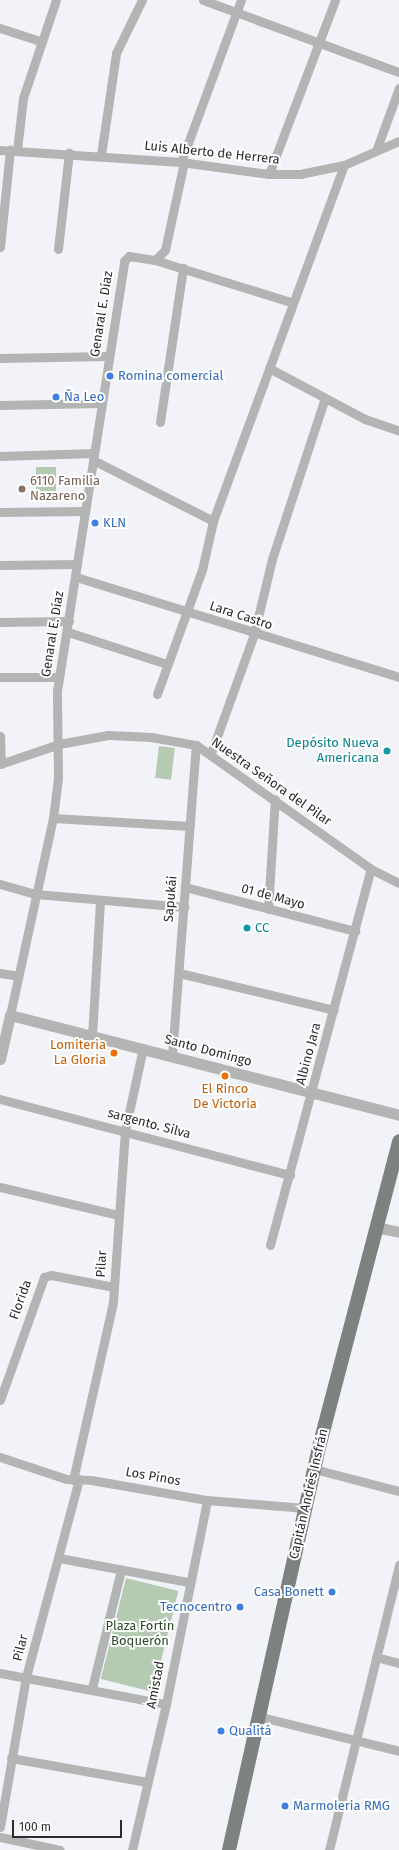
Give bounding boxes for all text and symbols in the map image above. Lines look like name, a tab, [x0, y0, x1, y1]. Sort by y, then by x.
street label: Luis Alberto de Herrera	[143, 138, 281, 168]
street label: Genaral E. Díaz	[87, 270, 117, 358]
place label: Romina comercial	[118, 368, 223, 384]
marker: Romina comercial	[105, 371, 115, 381]
place label: Ña Leo	[64, 389, 104, 405]
marker: Ña Leo	[51, 392, 61, 402]
place label: 6110 Familia Nazareno	[30, 474, 100, 505]
marker: 6110 Familia Nazareno	[17, 484, 27, 494]
place label: KLN	[103, 515, 126, 531]
marker: KLN	[90, 518, 100, 528]
street label: Genaral E. Díaz	[38, 590, 68, 678]
street label: Lara Castro	[207, 598, 275, 634]
street label: Nuestra Señora del Pilar	[208, 735, 334, 829]
place label: Depósito Nueva Americana	[286, 736, 379, 767]
marker: Depósito Nueva Americana	[382, 746, 392, 756]
street label: Sapukái	[161, 875, 181, 923]
street label: 01 de Mayo	[239, 881, 307, 913]
place label: CC	[255, 920, 269, 936]
marker: CC	[242, 923, 252, 933]
street label: Albino Jara	[293, 1021, 325, 1087]
street label: Santo Domingo	[163, 1032, 253, 1070]
place label: Lomiteria La Gloria	[50, 1038, 106, 1069]
marker: Lomiteria La Gloria	[109, 1048, 119, 1058]
marker: El Rinco De Victoria	[220, 1071, 230, 1081]
place label: El Rinco De Victoria	[193, 1082, 257, 1113]
street label: sargento. Silva	[106, 1105, 192, 1143]
street label: Pilar	[94, 1250, 110, 1278]
street label: Florida	[7, 1278, 35, 1322]
street label: Capitán Andrés Insfrán	[286, 1427, 332, 1561]
street label: Los Pinos	[124, 1464, 182, 1490]
place label: Casa Bonett	[254, 1584, 324, 1600]
marker: Casa Bonett	[327, 1587, 337, 1597]
place label: Tecnocentro	[160, 1599, 232, 1615]
marker: Tecnocentro	[235, 1602, 245, 1612]
park label: Plaza Fortín Boquerón	[106, 1619, 174, 1650]
street label: Pilar	[10, 1633, 32, 1663]
street label: Amistad	[144, 1660, 168, 1710]
place label: Qualitá	[229, 1723, 272, 1739]
marker: Qualitá	[216, 1726, 226, 1736]
place label: Marmoleria RMG	[293, 1798, 390, 1814]
marker: Marmoleria RMG	[280, 1801, 290, 1811]
scale bar	[14, 1812, 124, 1838]
text: 100 m	[19, 1820, 51, 1834]

